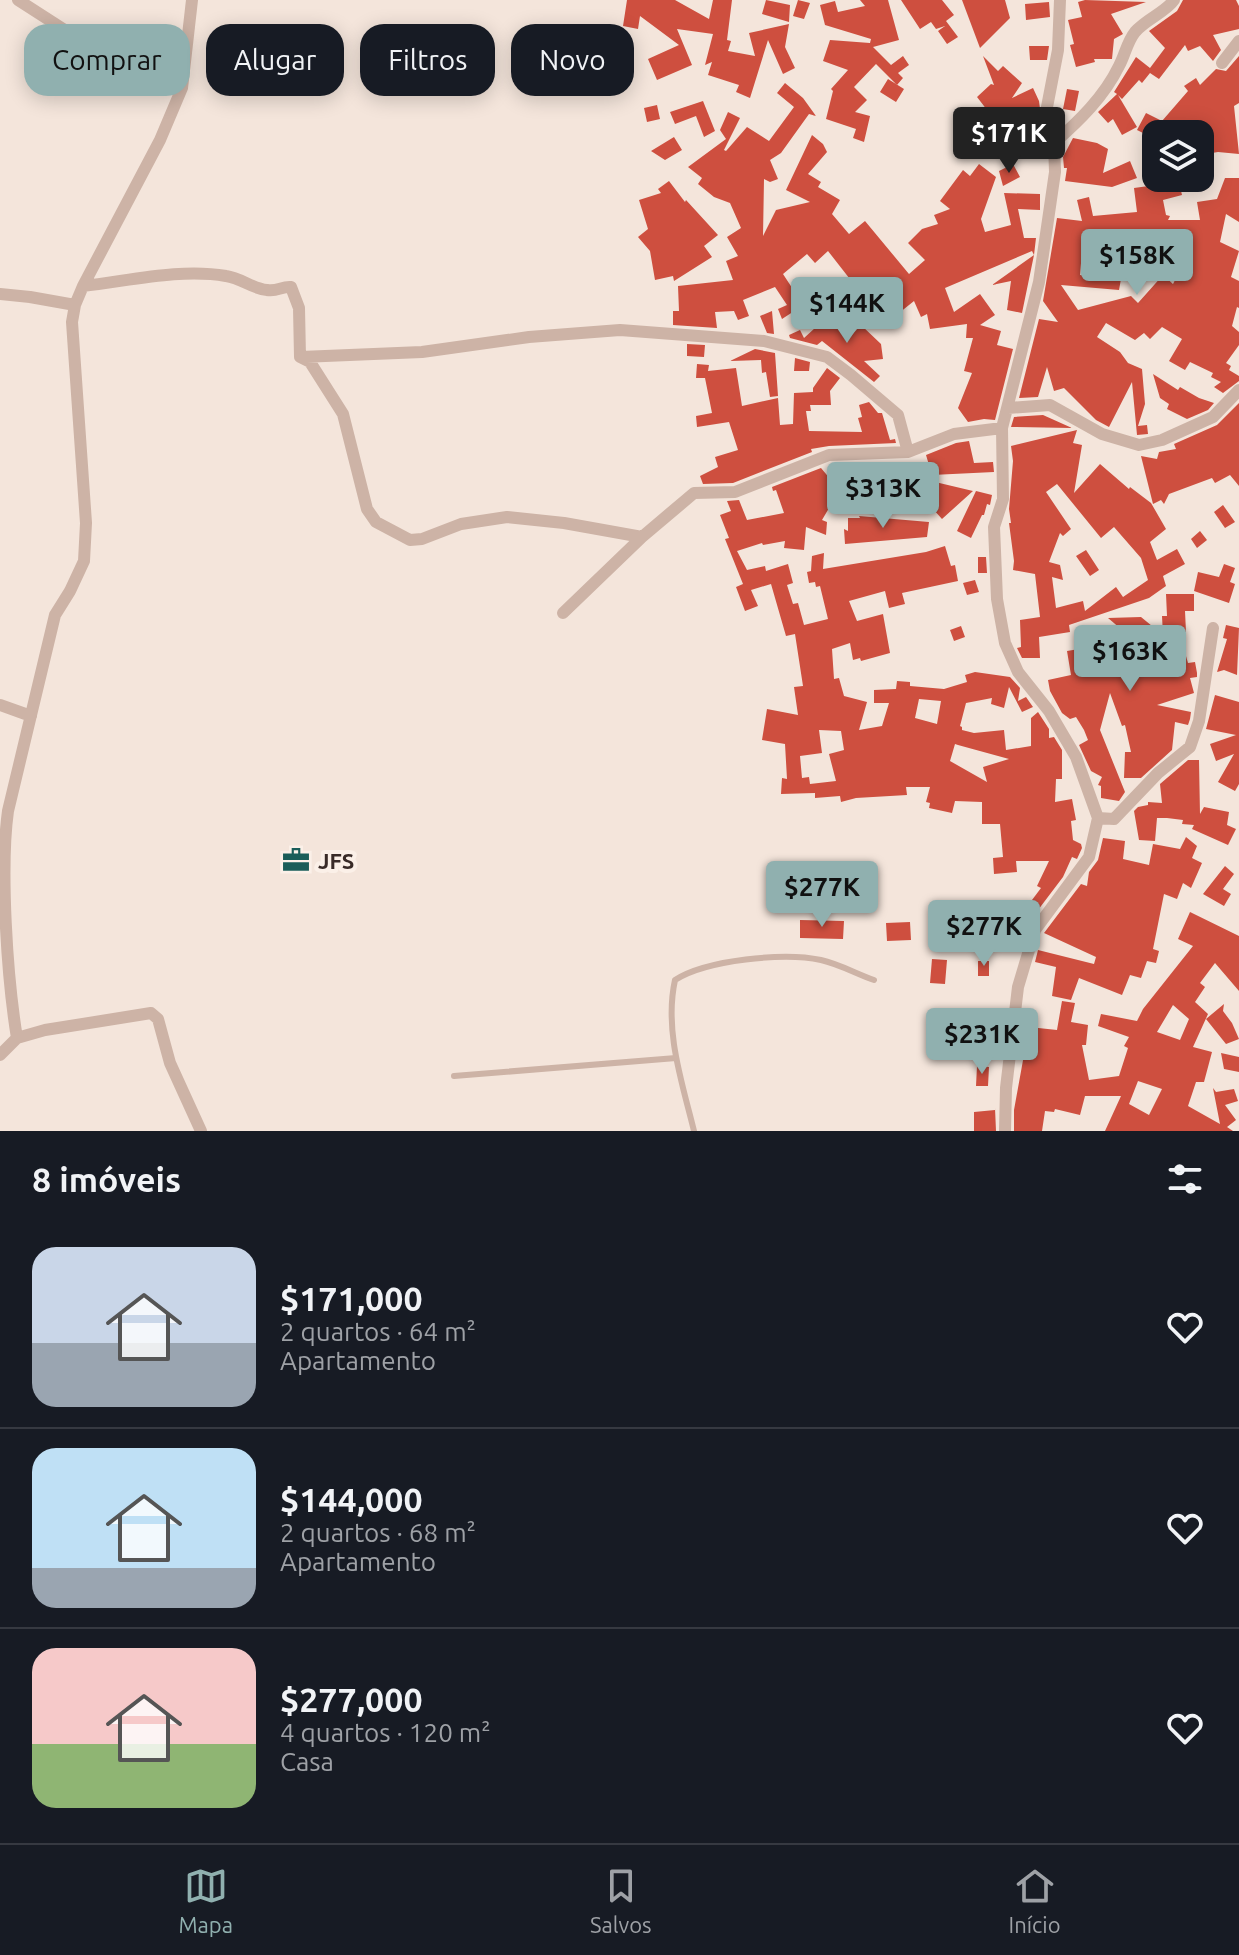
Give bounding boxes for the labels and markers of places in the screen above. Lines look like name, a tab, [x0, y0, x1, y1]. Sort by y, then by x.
pin: $171K	[953, 107, 1065, 175]
pin: $158K	[1081, 229, 1193, 297]
pin: $144K	[791, 277, 903, 345]
pin: $313K	[827, 462, 939, 530]
pin: $163K	[1074, 625, 1186, 693]
office icon: JFS	[281, 845, 311, 875]
place label: JFS	[318, 848, 354, 873]
pin: $277K	[766, 861, 878, 929]
pin: $277K	[928, 900, 1040, 968]
pin: $231K	[926, 1008, 1038, 1076]

